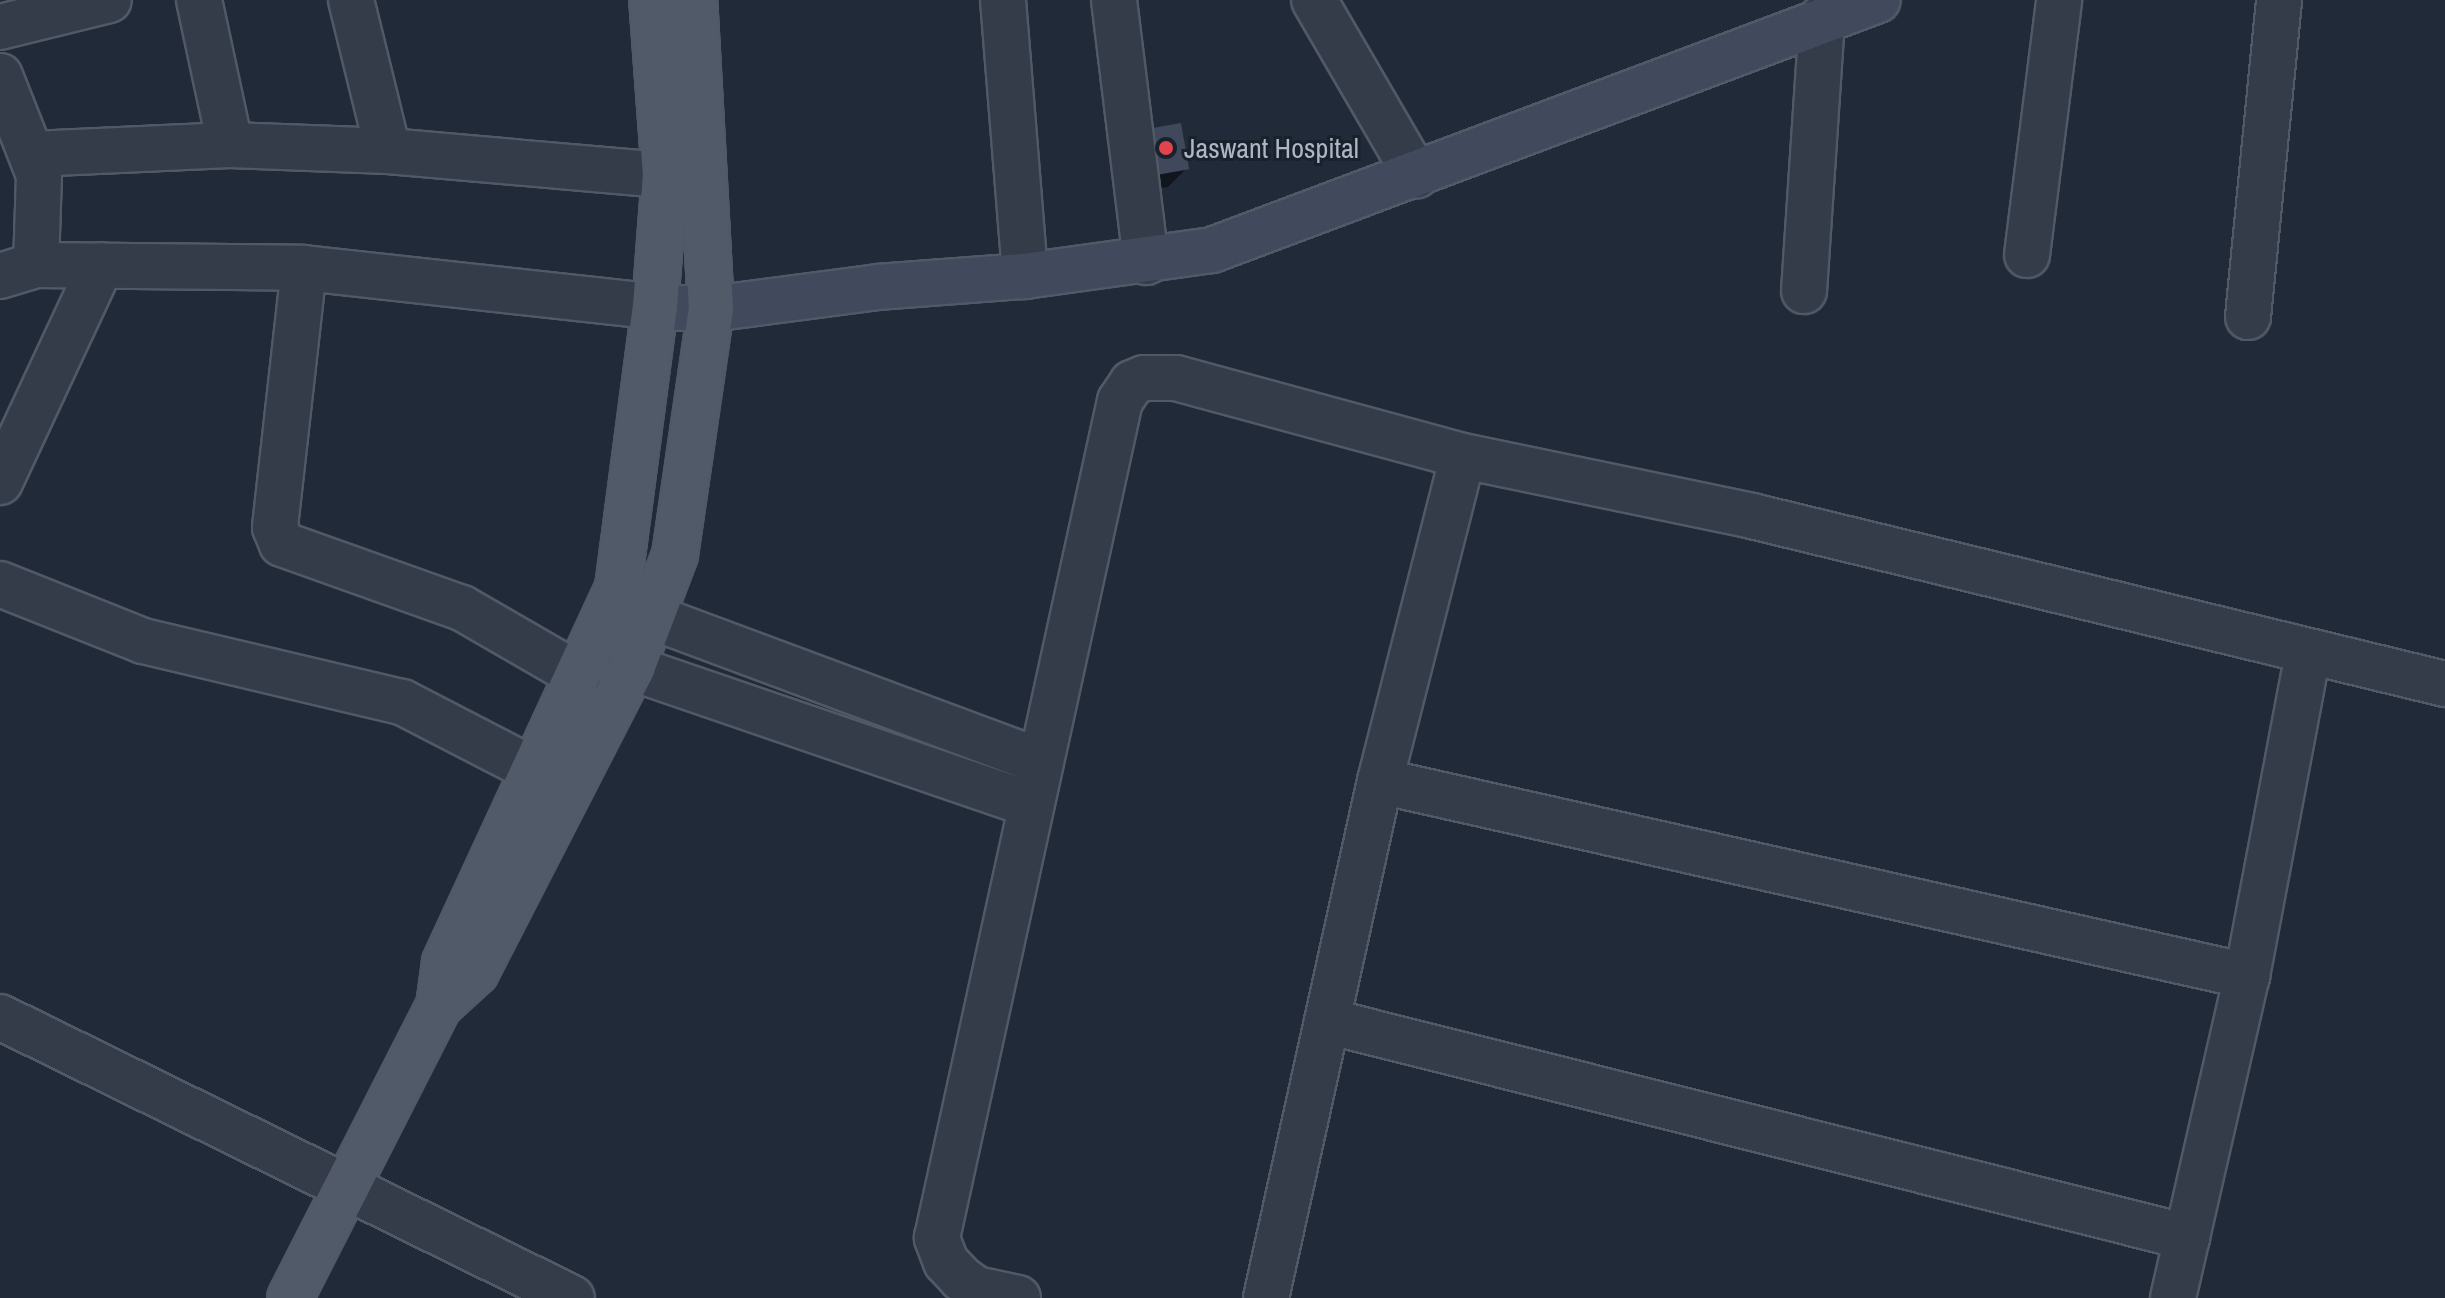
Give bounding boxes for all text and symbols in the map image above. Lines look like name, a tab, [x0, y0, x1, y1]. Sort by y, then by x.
place label: Jaswant Hospital	[1184, 131, 1359, 165]
marker: Jaswant Hospital	[1155, 137, 1177, 159]

